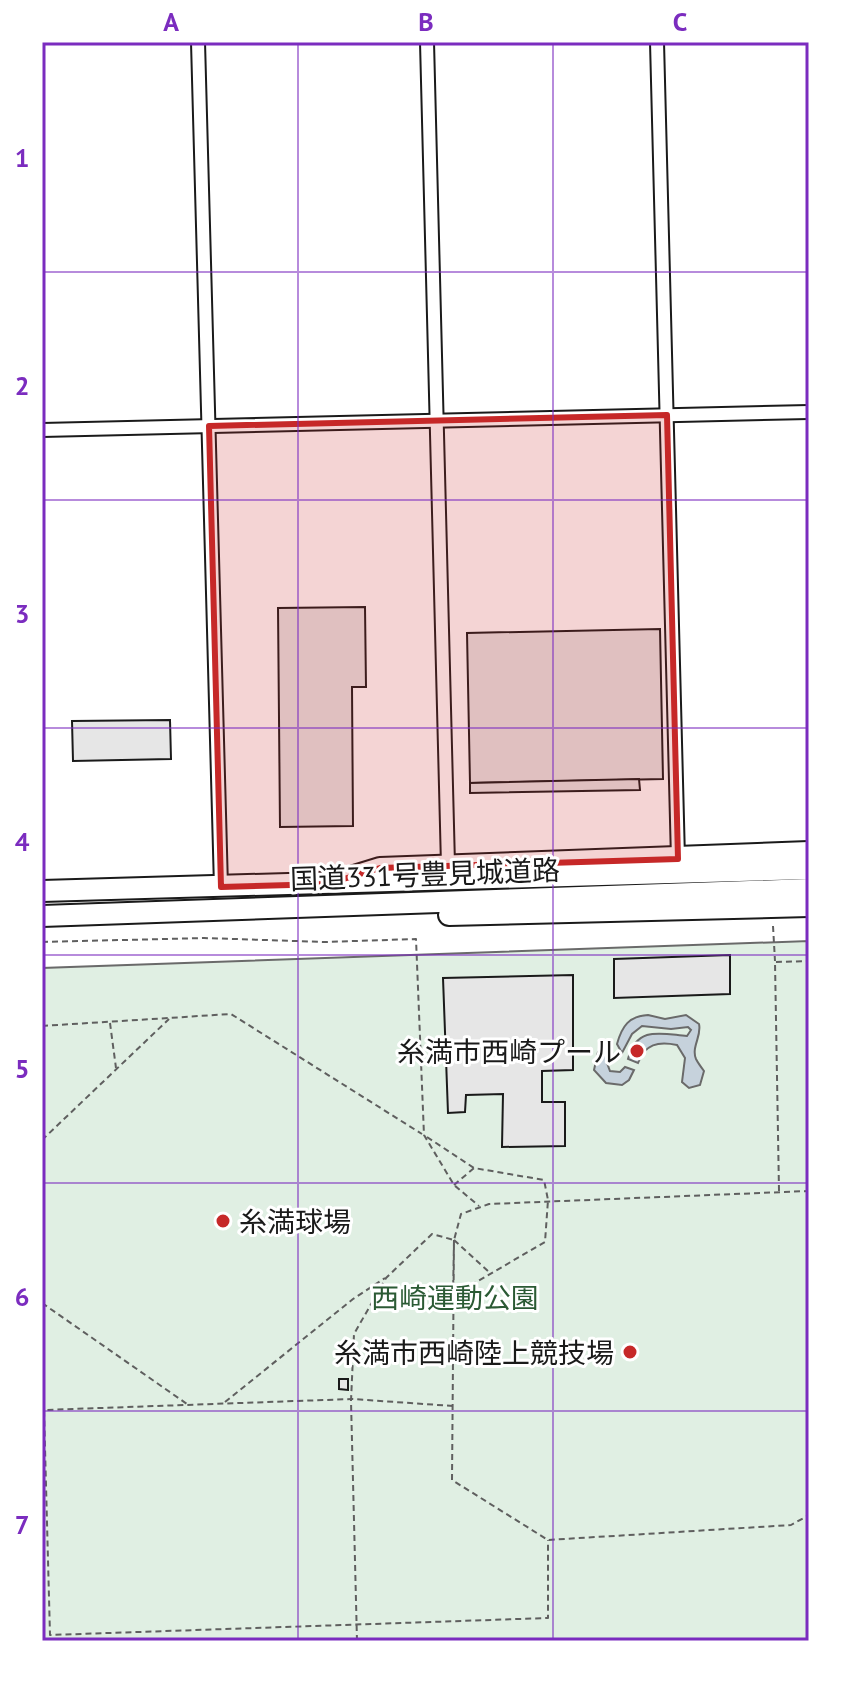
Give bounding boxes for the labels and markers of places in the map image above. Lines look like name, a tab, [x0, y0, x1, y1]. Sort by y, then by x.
place label: 糸満市西崎プール	[397, 1033, 621, 1070]
marker: 糸満市西崎プール	[628, 1042, 646, 1060]
place label: 糸満球場	[239, 1203, 351, 1240]
marker: 糸満球場	[214, 1212, 232, 1230]
place label: 糸満市西崎陸上競技場	[334, 1334, 614, 1371]
marker: 糸満市西崎陸上競技場	[621, 1343, 639, 1361]

